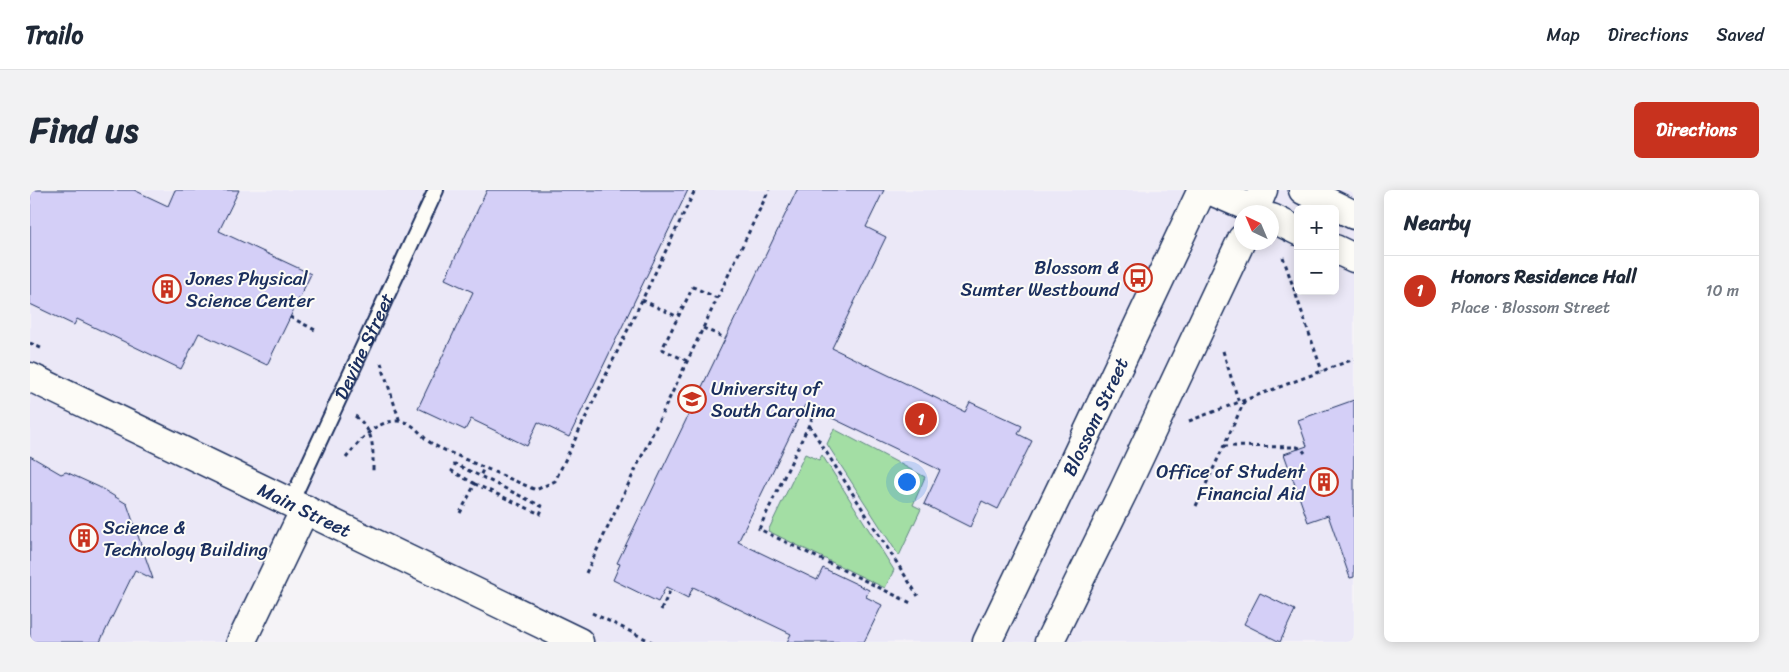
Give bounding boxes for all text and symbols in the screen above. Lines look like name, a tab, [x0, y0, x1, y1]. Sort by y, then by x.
text: Trailo	[25, 14, 83, 56]
text: Map	[1547, 19, 1580, 51]
text: Directions	[1608, 19, 1689, 51]
text: Saved	[1717, 19, 1764, 51]
text: Find us	[30, 99, 138, 161]
button: Directions	[1634, 102, 1759, 158]
text: Nearby	[1404, 204, 1470, 242]
north arrow	[1234, 205, 1279, 250]
map controls	[1294, 205, 1339, 295]
button: +	[1294, 205, 1339, 250]
button: −	[1294, 250, 1339, 295]
place label: Blossom & Sumter Westbound	[960, 251, 1120, 306]
text: Honors Residence Hall	[1451, 260, 1637, 293]
place label: Jones Physical Science Center	[185, 262, 315, 317]
bus stop icon: Blossom & Sumter Westbound	[1123, 263, 1153, 293]
building icon: Jones Physical Science Center	[152, 274, 182, 304]
text: 1	[1417, 276, 1423, 305]
text: 10 m	[1706, 276, 1739, 305]
street label: Devine Street	[324, 287, 403, 405]
text: Place · Blossom Street	[1451, 293, 1610, 322]
street label: Blossom Street	[1053, 352, 1137, 482]
place label: University of South Carolina	[711, 372, 836, 427]
school or university icon: University of South Carolina	[677, 384, 707, 414]
pin: 1	[905, 400, 937, 438]
place label: Office of Student Financial Aid	[1156, 455, 1306, 510]
building icon: Office of Student Financial Aid	[1309, 467, 1339, 497]
your location	[894, 469, 920, 495]
street label: Main Street	[252, 473, 357, 546]
place label: Science & Technology Building	[103, 511, 269, 566]
building icon: Science & Technology Building	[69, 523, 99, 553]

